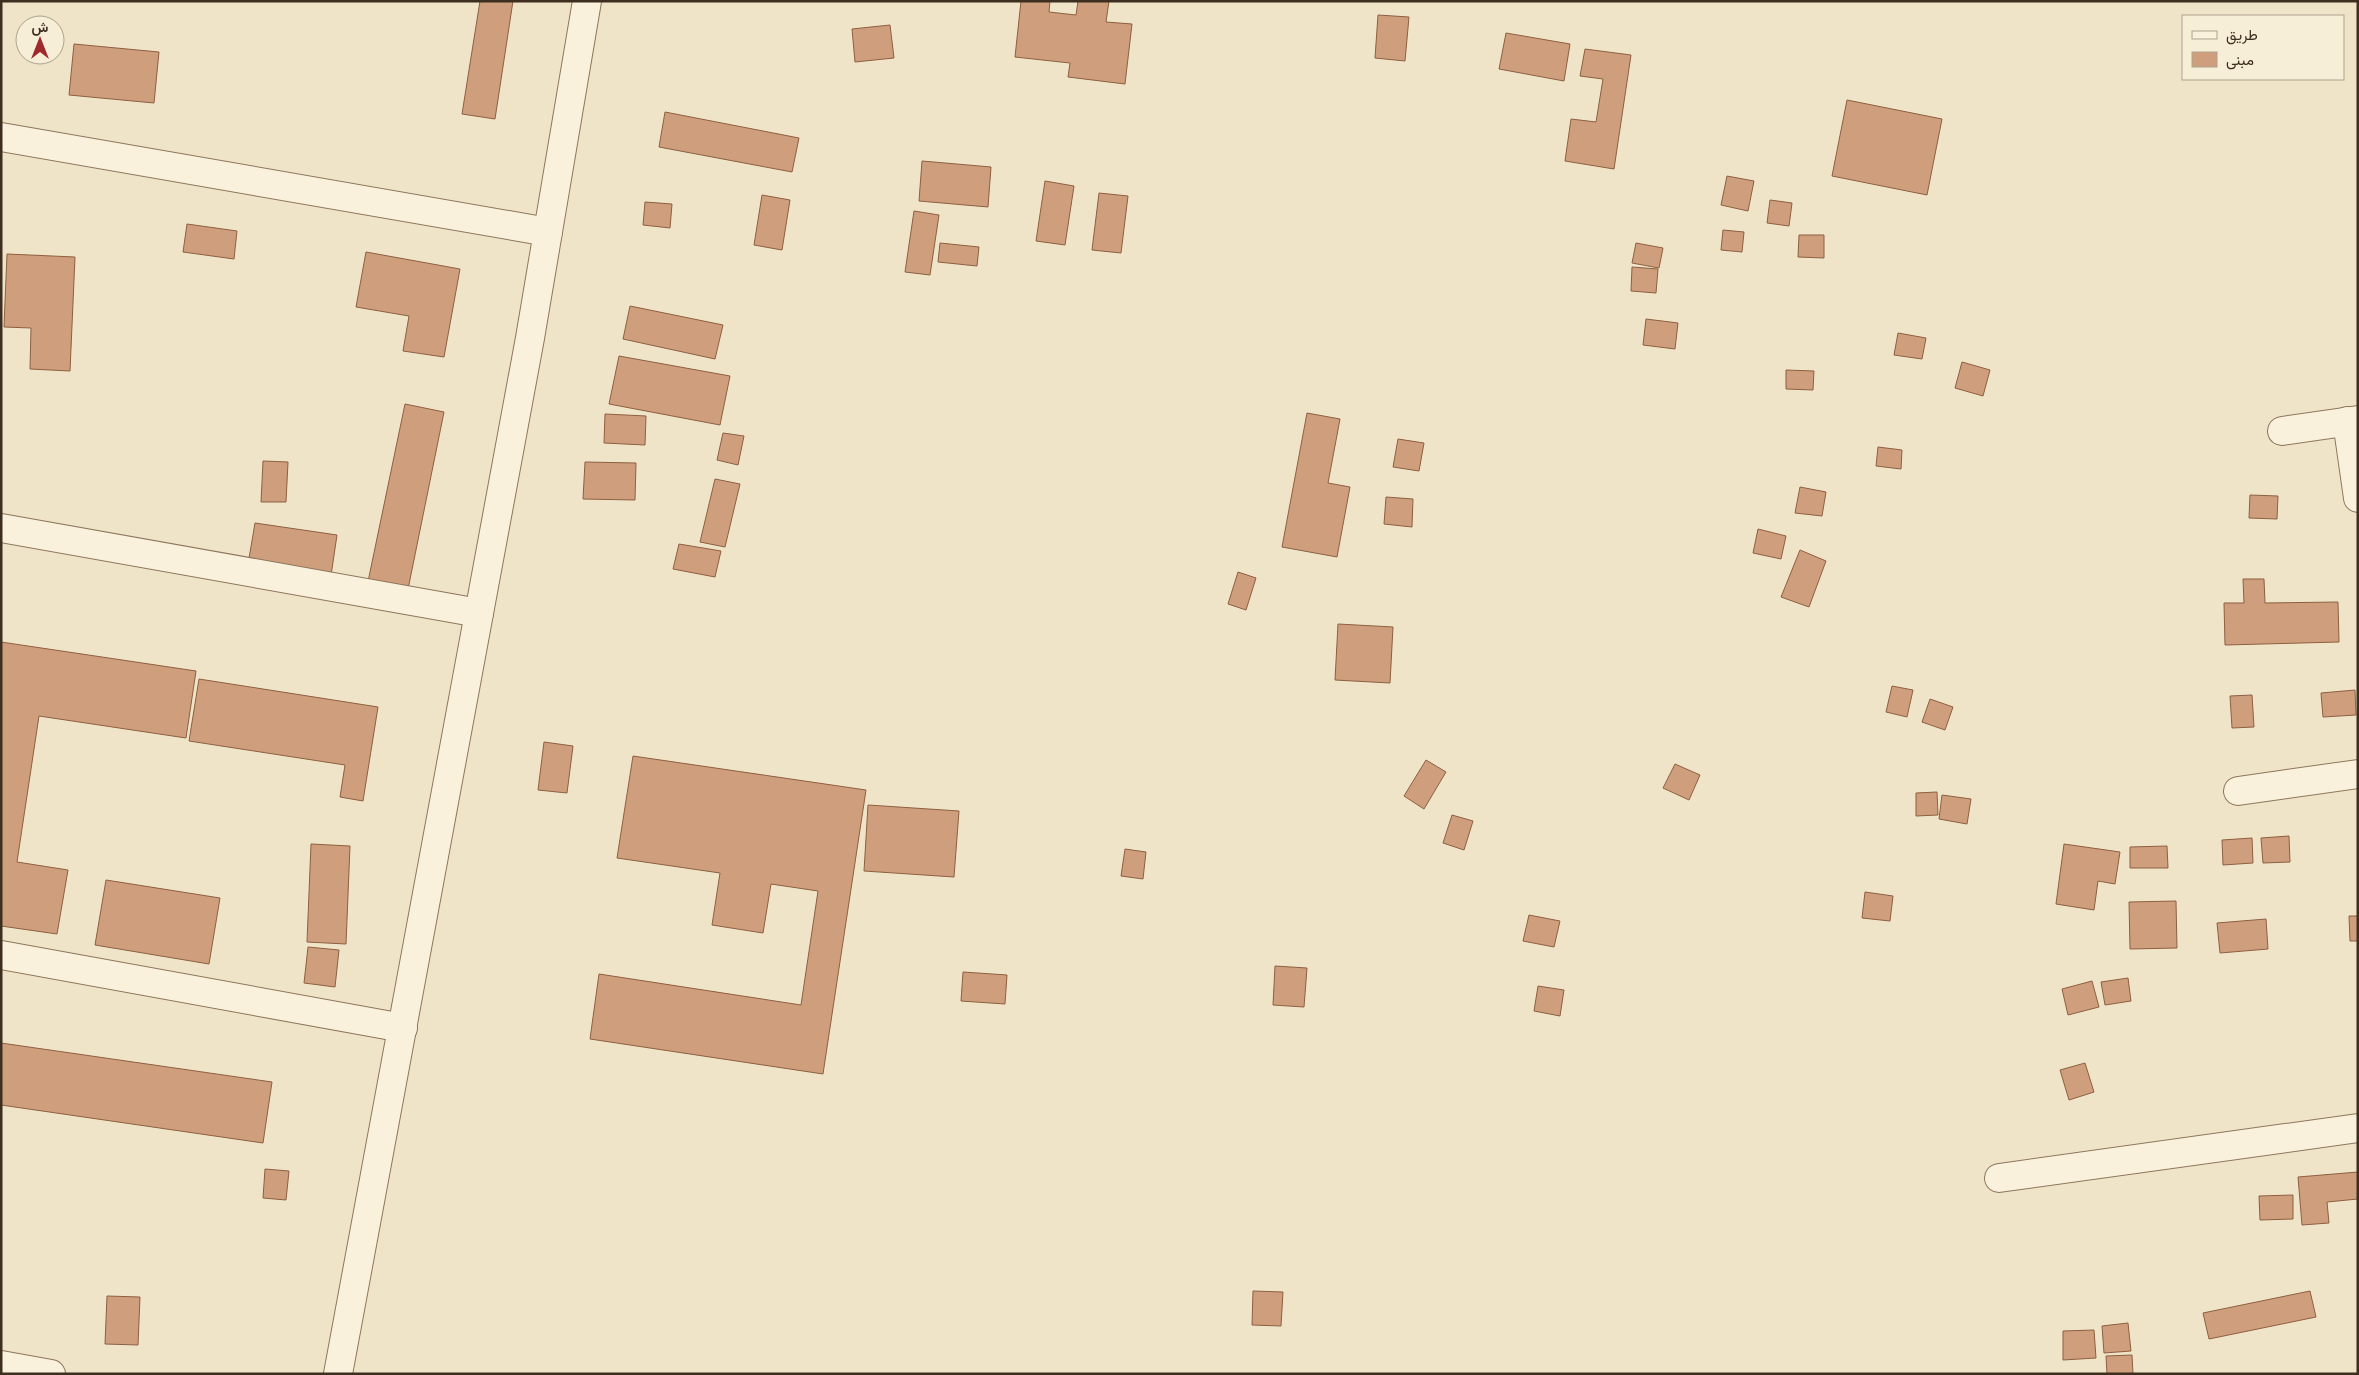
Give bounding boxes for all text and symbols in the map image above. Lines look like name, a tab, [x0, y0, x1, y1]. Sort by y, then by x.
north arrow	[15, 15, 65, 65]
legend	[2182, 15, 2344, 80]
text: ش	[32, 18, 49, 36]
text: طريق	[2226, 25, 2258, 45]
text: مبنى	[2226, 50, 2254, 70]

